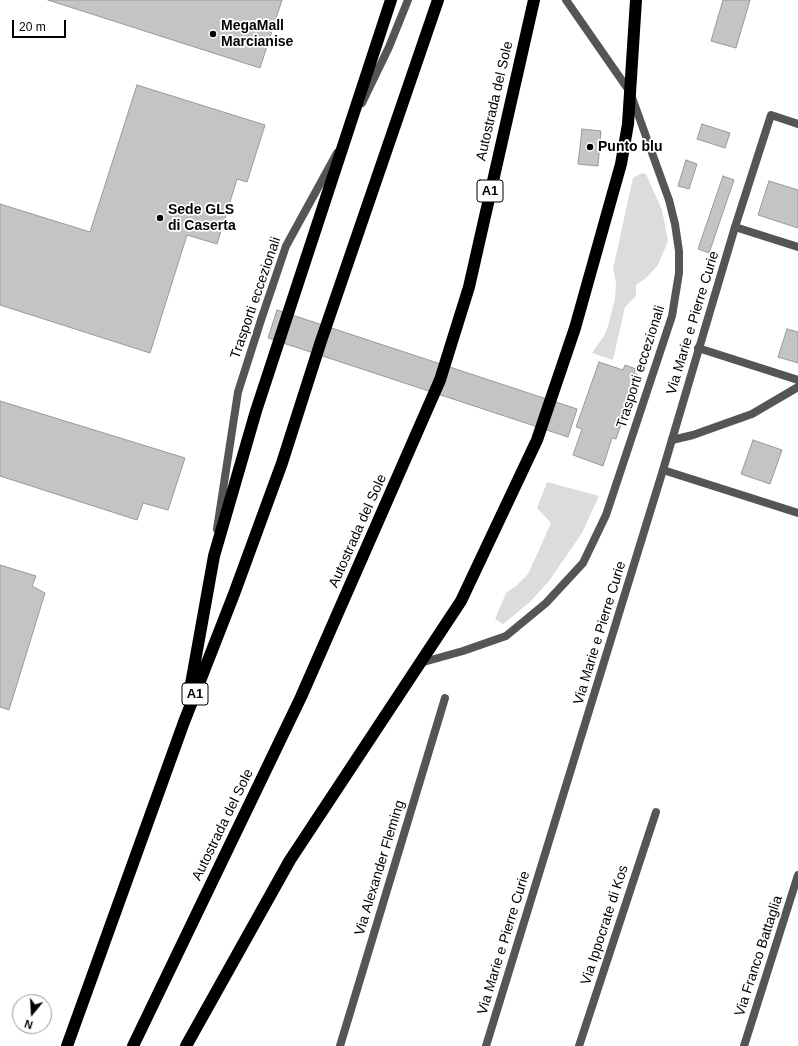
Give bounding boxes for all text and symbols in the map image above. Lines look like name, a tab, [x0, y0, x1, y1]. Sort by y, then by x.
scale bar	[14, 12, 68, 38]
place label: MegaMall Marcianise	[221, 18, 293, 50]
text: 20 m	[19, 20, 46, 34]
marker: MegaMall Marcianise	[208, 29, 218, 39]
street label: Autostrada del Sole	[473, 40, 517, 162]
place label: Punto blu	[598, 139, 663, 155]
marker: Punto blu	[585, 142, 595, 152]
road number: A1	[477, 180, 503, 202]
place label: Sede GLS di Caserta	[168, 202, 236, 234]
marker: Sede GLS di Caserta	[155, 213, 165, 223]
street label: Trasporti eccezionali	[227, 235, 285, 361]
street label: Via Marie e Pierre Curie	[663, 249, 723, 397]
street label: Trasporti eccezionali	[613, 304, 669, 430]
street label: Autostrada del Sole	[325, 472, 391, 590]
street label: Via Marie e Pierre Curie	[570, 559, 630, 707]
road number: A1	[182, 683, 208, 705]
street label: Autostrada del Sole	[189, 766, 257, 884]
street label: Via Alexander Fleming	[351, 798, 409, 938]
street label: Via Ippocrate di Kos	[578, 863, 632, 987]
street label: Via Marie e Pierre Curie	[474, 869, 534, 1017]
street label: Via Franco Battaglia	[732, 894, 786, 1018]
north arrow	[12, 994, 52, 1034]
text: N	[23, 1018, 34, 1031]

